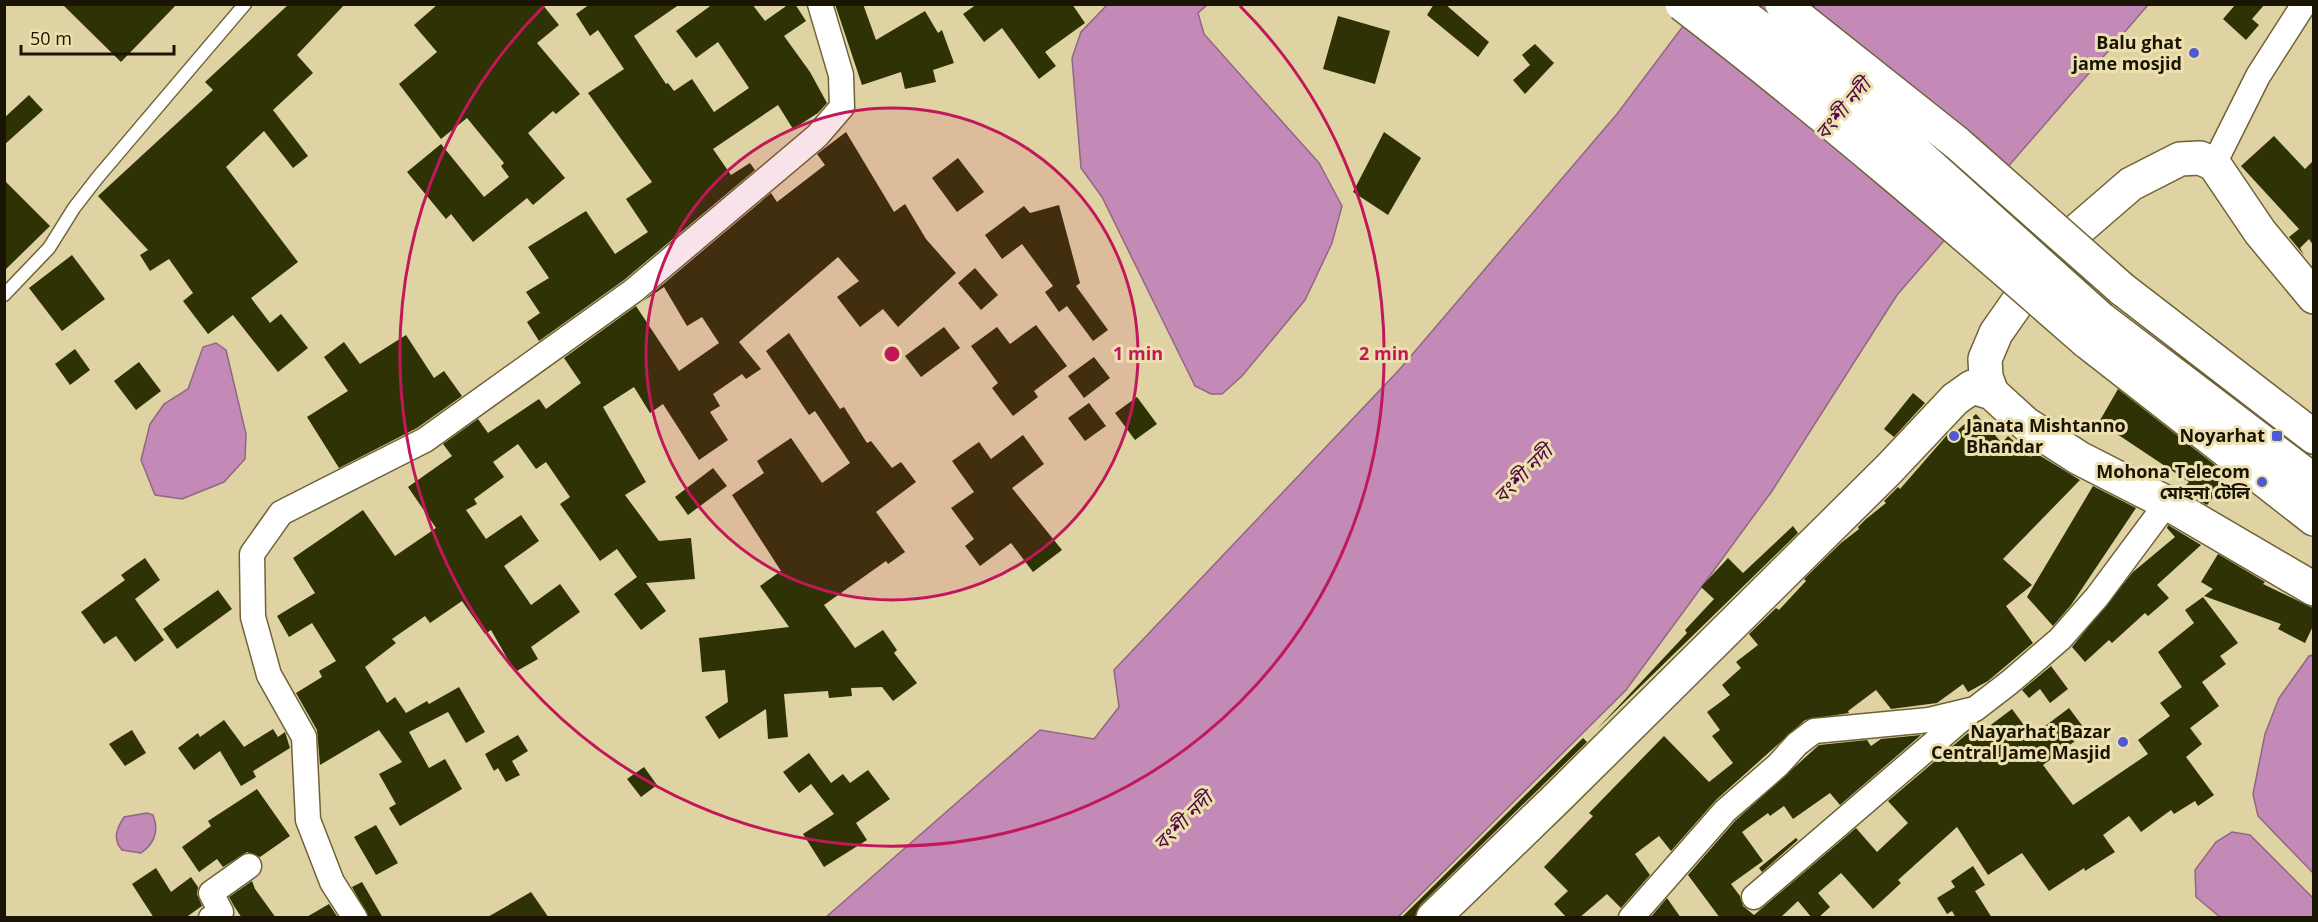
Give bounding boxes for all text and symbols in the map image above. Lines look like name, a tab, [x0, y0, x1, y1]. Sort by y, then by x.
scale bar	[21, 18, 174, 56]
text: 50 m	[30, 26, 72, 50]
place label: Balu ghat jame mosjid	[2071, 30, 2182, 75]
marker: Balu ghat jame mosjid	[2187, 46, 2201, 60]
water label: বংশী নদী	[1809, 69, 1879, 145]
text: 1 min	[1113, 341, 1163, 365]
text: 2 min	[1359, 341, 1409, 365]
centre of rings	[882, 344, 902, 364]
place label: Janata Mishtanno Bhandar	[1964, 413, 2126, 458]
place label: Noyarhat	[2179, 423, 2265, 447]
marker: Janata Mishtanno Bhandar	[1947, 429, 1961, 443]
marker: Noyarhat	[2270, 429, 2284, 443]
water label: বংশী নদী	[1487, 436, 1561, 509]
place label: Mohona Telecom মোহনা টেলি	[2096, 459, 2250, 504]
marker: Mohona Telecom মোহনা টেলি	[2255, 475, 2269, 489]
place label: Nayarhat Bazar Central Jame Masjid	[1931, 719, 2111, 764]
marker: Nayarhat Bazar Central Jame Masjid	[2116, 735, 2130, 749]
water label: বংশী নদী	[1147, 783, 1221, 856]

